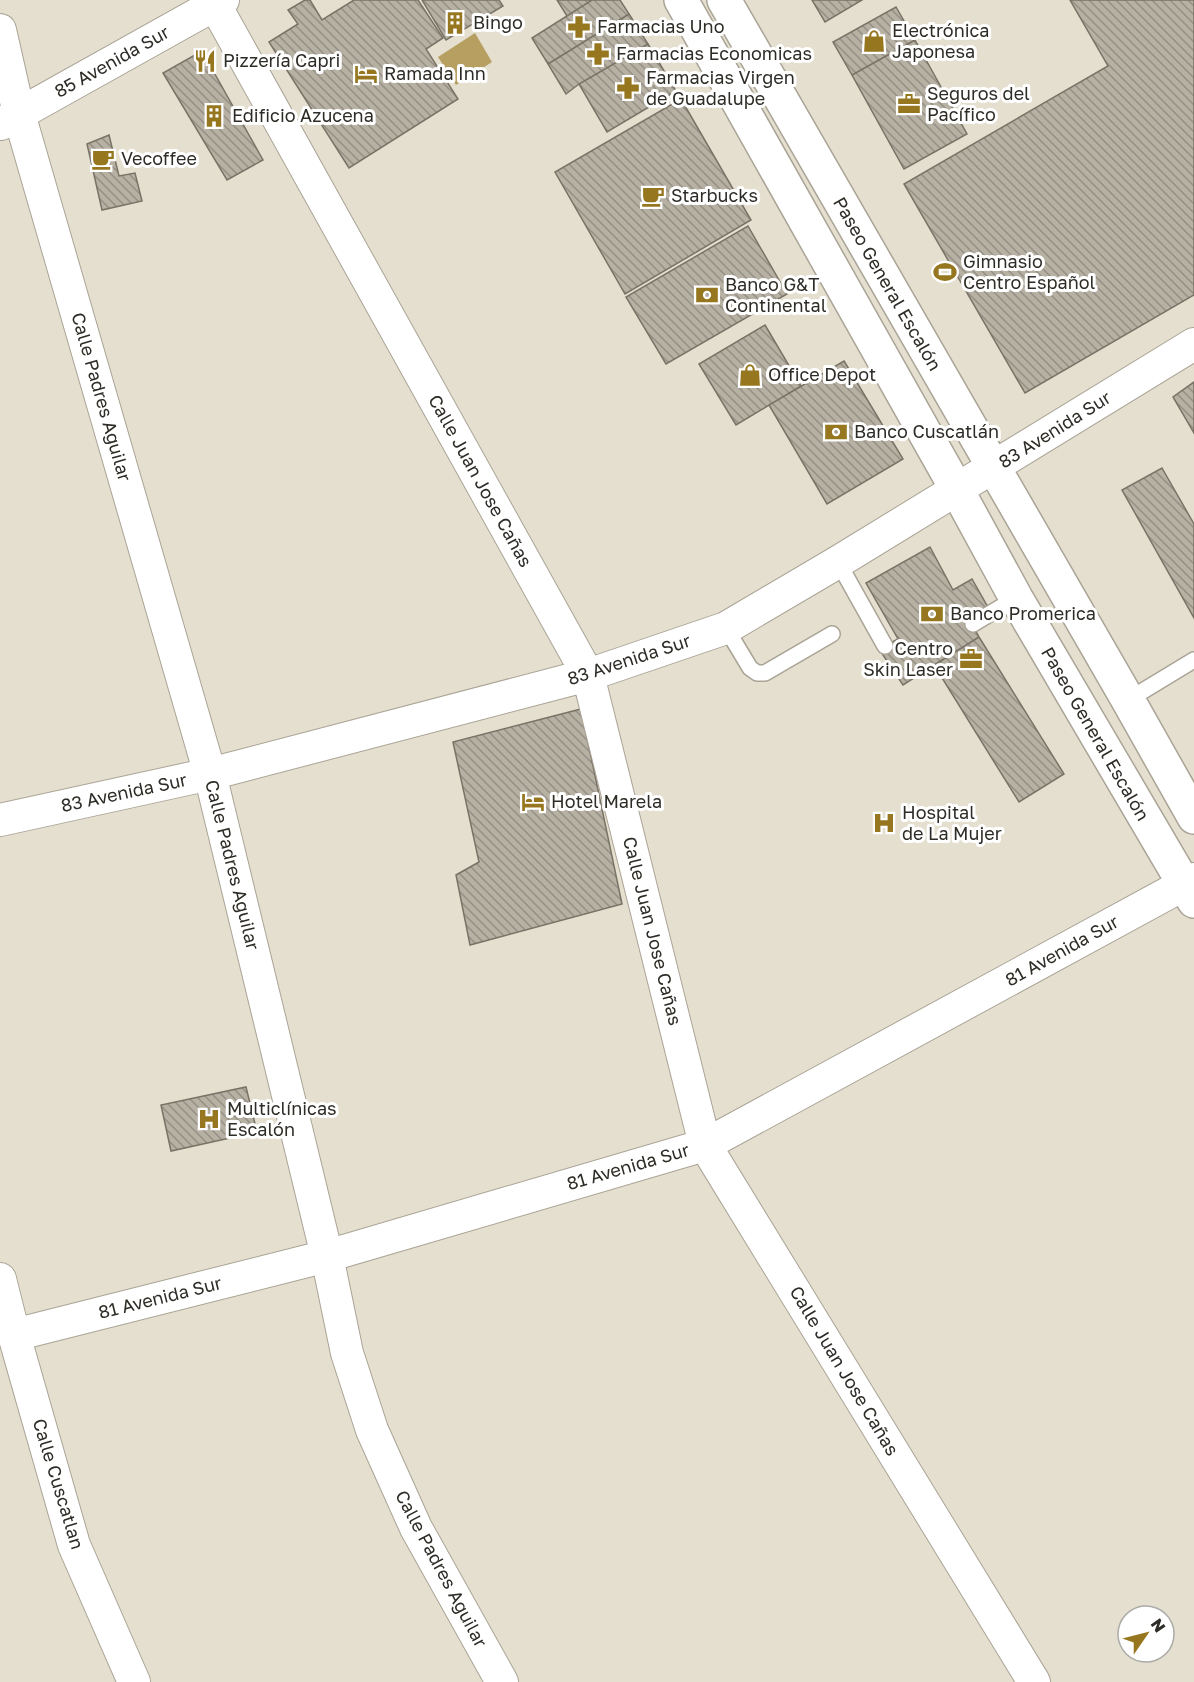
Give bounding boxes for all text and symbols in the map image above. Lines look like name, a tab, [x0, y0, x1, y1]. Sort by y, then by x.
building icon: Bingo	[442, 10, 468, 36]
place label: Bingo	[473, 11, 523, 33]
pharmacy icon: Farmacias Uno	[566, 14, 592, 40]
place label: Farmacias Uno	[597, 15, 725, 37]
place label: Electrónica Japonesa	[892, 19, 990, 62]
street label: 85 Avenida Sur	[50, 20, 173, 102]
shop icon: Electrónica Japonesa	[861, 28, 887, 54]
pharmacy icon: Farmacias Economicas	[585, 41, 611, 67]
place label: Farmacias Economicas	[616, 42, 812, 64]
restaurant icon: Pizzería Capri	[192, 48, 218, 74]
place label: Pizzería Capri	[223, 49, 340, 71]
hotel icon: Ramada Inn	[353, 61, 379, 87]
place label: Ramada Inn	[384, 62, 486, 84]
place label: Farmacias Virgen de Guadalupe	[646, 66, 795, 109]
pharmacy icon: Farmacias Virgen de Guadalupe	[615, 75, 641, 101]
place label: Seguros del Pacífico	[927, 82, 1030, 125]
office icon: Seguros del Pacífico	[896, 91, 922, 117]
building icon: Edificio Azucena	[201, 103, 227, 129]
place label: Edificio Azucena	[232, 104, 374, 126]
cafe icon: Vecoffee	[90, 146, 116, 172]
place label: Vecoffee	[121, 147, 197, 169]
cafe icon: Starbucks	[640, 183, 666, 209]
place label: Starbucks	[671, 184, 758, 206]
street label: Paseo General Escalón	[829, 193, 947, 374]
place label: Gimnasio Centro Español	[963, 250, 1096, 293]
sports icon: Gimnasio Centro Español	[932, 259, 958, 285]
place label: Banco G&T Continental	[725, 273, 827, 316]
bank icon: Banco G&T Continental	[694, 282, 720, 308]
street label: Calle Padres Aguilar	[67, 310, 137, 484]
shop icon: Office Depot	[737, 362, 763, 388]
place label: Office Depot	[768, 363, 876, 385]
street label: 83 Avenida Sur	[994, 386, 1115, 472]
street label: Calle Juan Jose Cañas	[424, 390, 537, 571]
bank icon: Banco Cuscatlán	[823, 419, 849, 445]
place label: Banco Cuscatlán	[854, 420, 999, 442]
bank icon: Banco Promerica	[919, 601, 945, 627]
place label: Banco Promerica	[950, 602, 1096, 624]
street label: 83 Avenida Sur	[564, 629, 693, 689]
place label: Centro Skin Laser	[863, 637, 953, 680]
street label: Paseo General Escalón	[1037, 643, 1155, 824]
office icon: Centro Skin Laser	[958, 646, 984, 672]
street label: 83 Avenida Sur	[59, 768, 189, 816]
street label: Calle Padres Aguilar	[201, 777, 265, 952]
hotel icon: Hotel Marela	[520, 789, 546, 815]
place label: Hotel Marela	[551, 790, 662, 812]
place label: Hospital de La Mujer	[902, 801, 1002, 844]
hospital icon: Hospital de La Mujer	[871, 810, 897, 836]
street label: Calle Juan Jose Cañas	[619, 834, 687, 1027]
street label: 81 Avenida Sur	[1001, 910, 1122, 990]
place label: Multiclínicas Escalón	[227, 1097, 337, 1140]
hospital icon: Multiclínicas Escalón	[196, 1106, 222, 1132]
street label: 81 Avenida Sur	[564, 1138, 692, 1194]
street label: 81 Avenida Sur	[96, 1271, 224, 1323]
street label: Calle Juan Jose Cañas	[786, 1282, 904, 1459]
street label: Calle Cuscatlan	[29, 1416, 89, 1552]
street label: Calle Padres Aguilar	[391, 1486, 493, 1651]
north arrow	[1116, 1604, 1176, 1664]
text: N	[1147, 1615, 1170, 1636]

